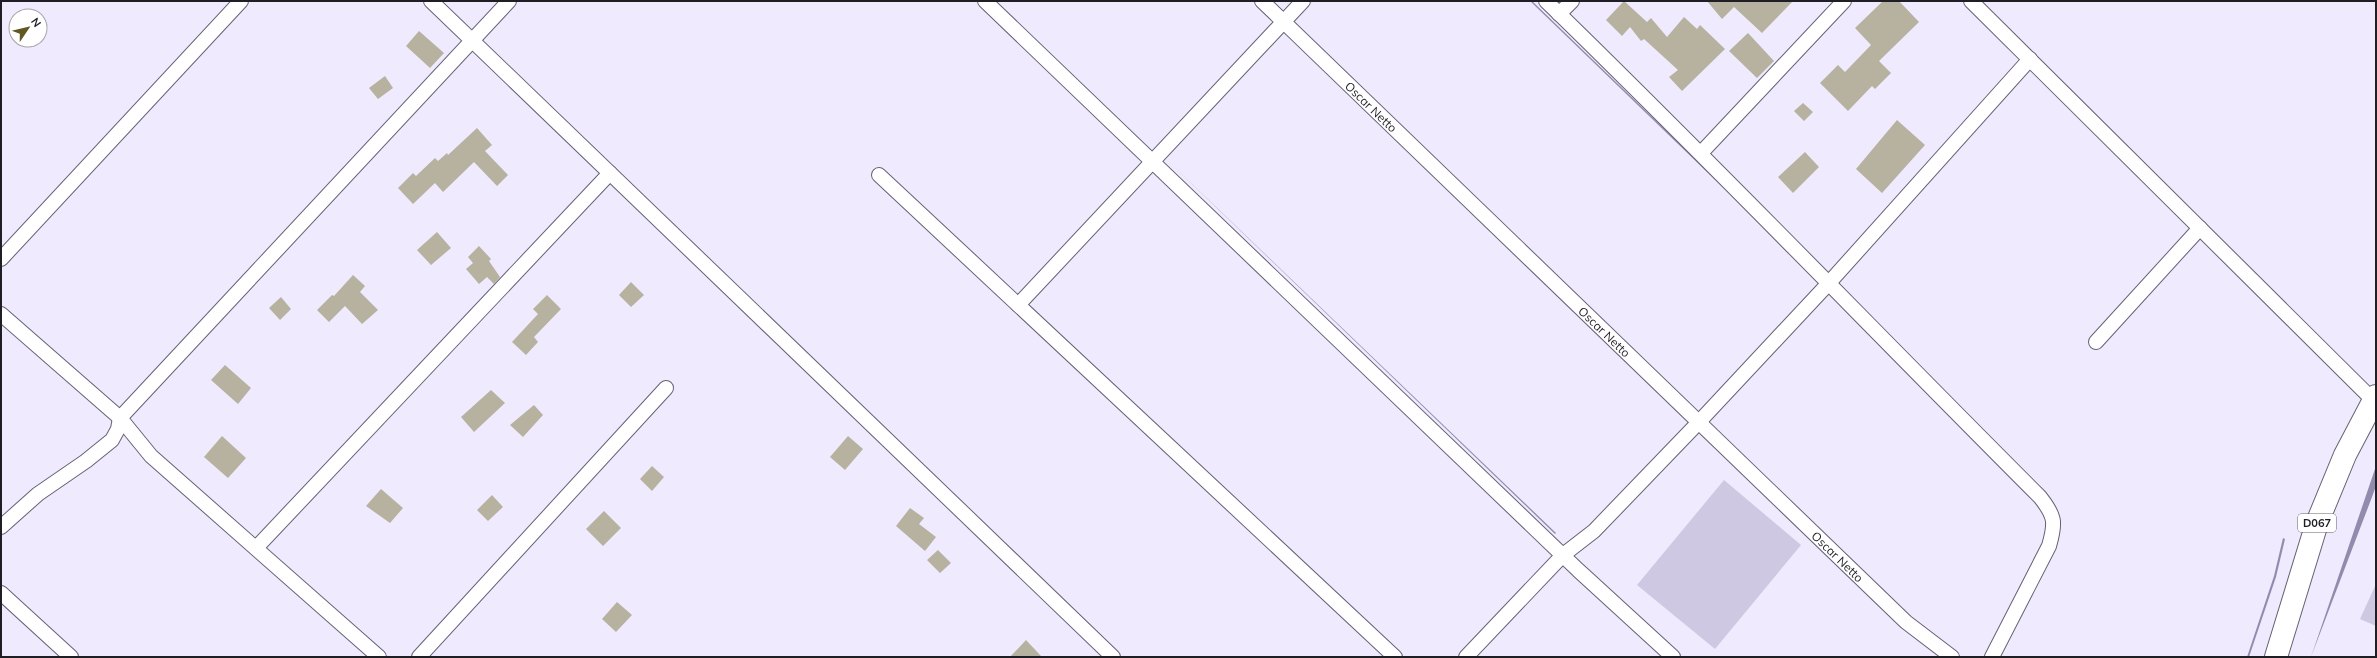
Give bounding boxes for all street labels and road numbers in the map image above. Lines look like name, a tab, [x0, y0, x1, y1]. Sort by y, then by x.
street label: Oscar Netto	[1342, 78, 1401, 135]
street label: Oscar Netto	[1576, 303, 1634, 360]
road number: D067	[2298, 514, 2336, 532]
street label: Oscar Netto	[1809, 528, 1867, 585]

